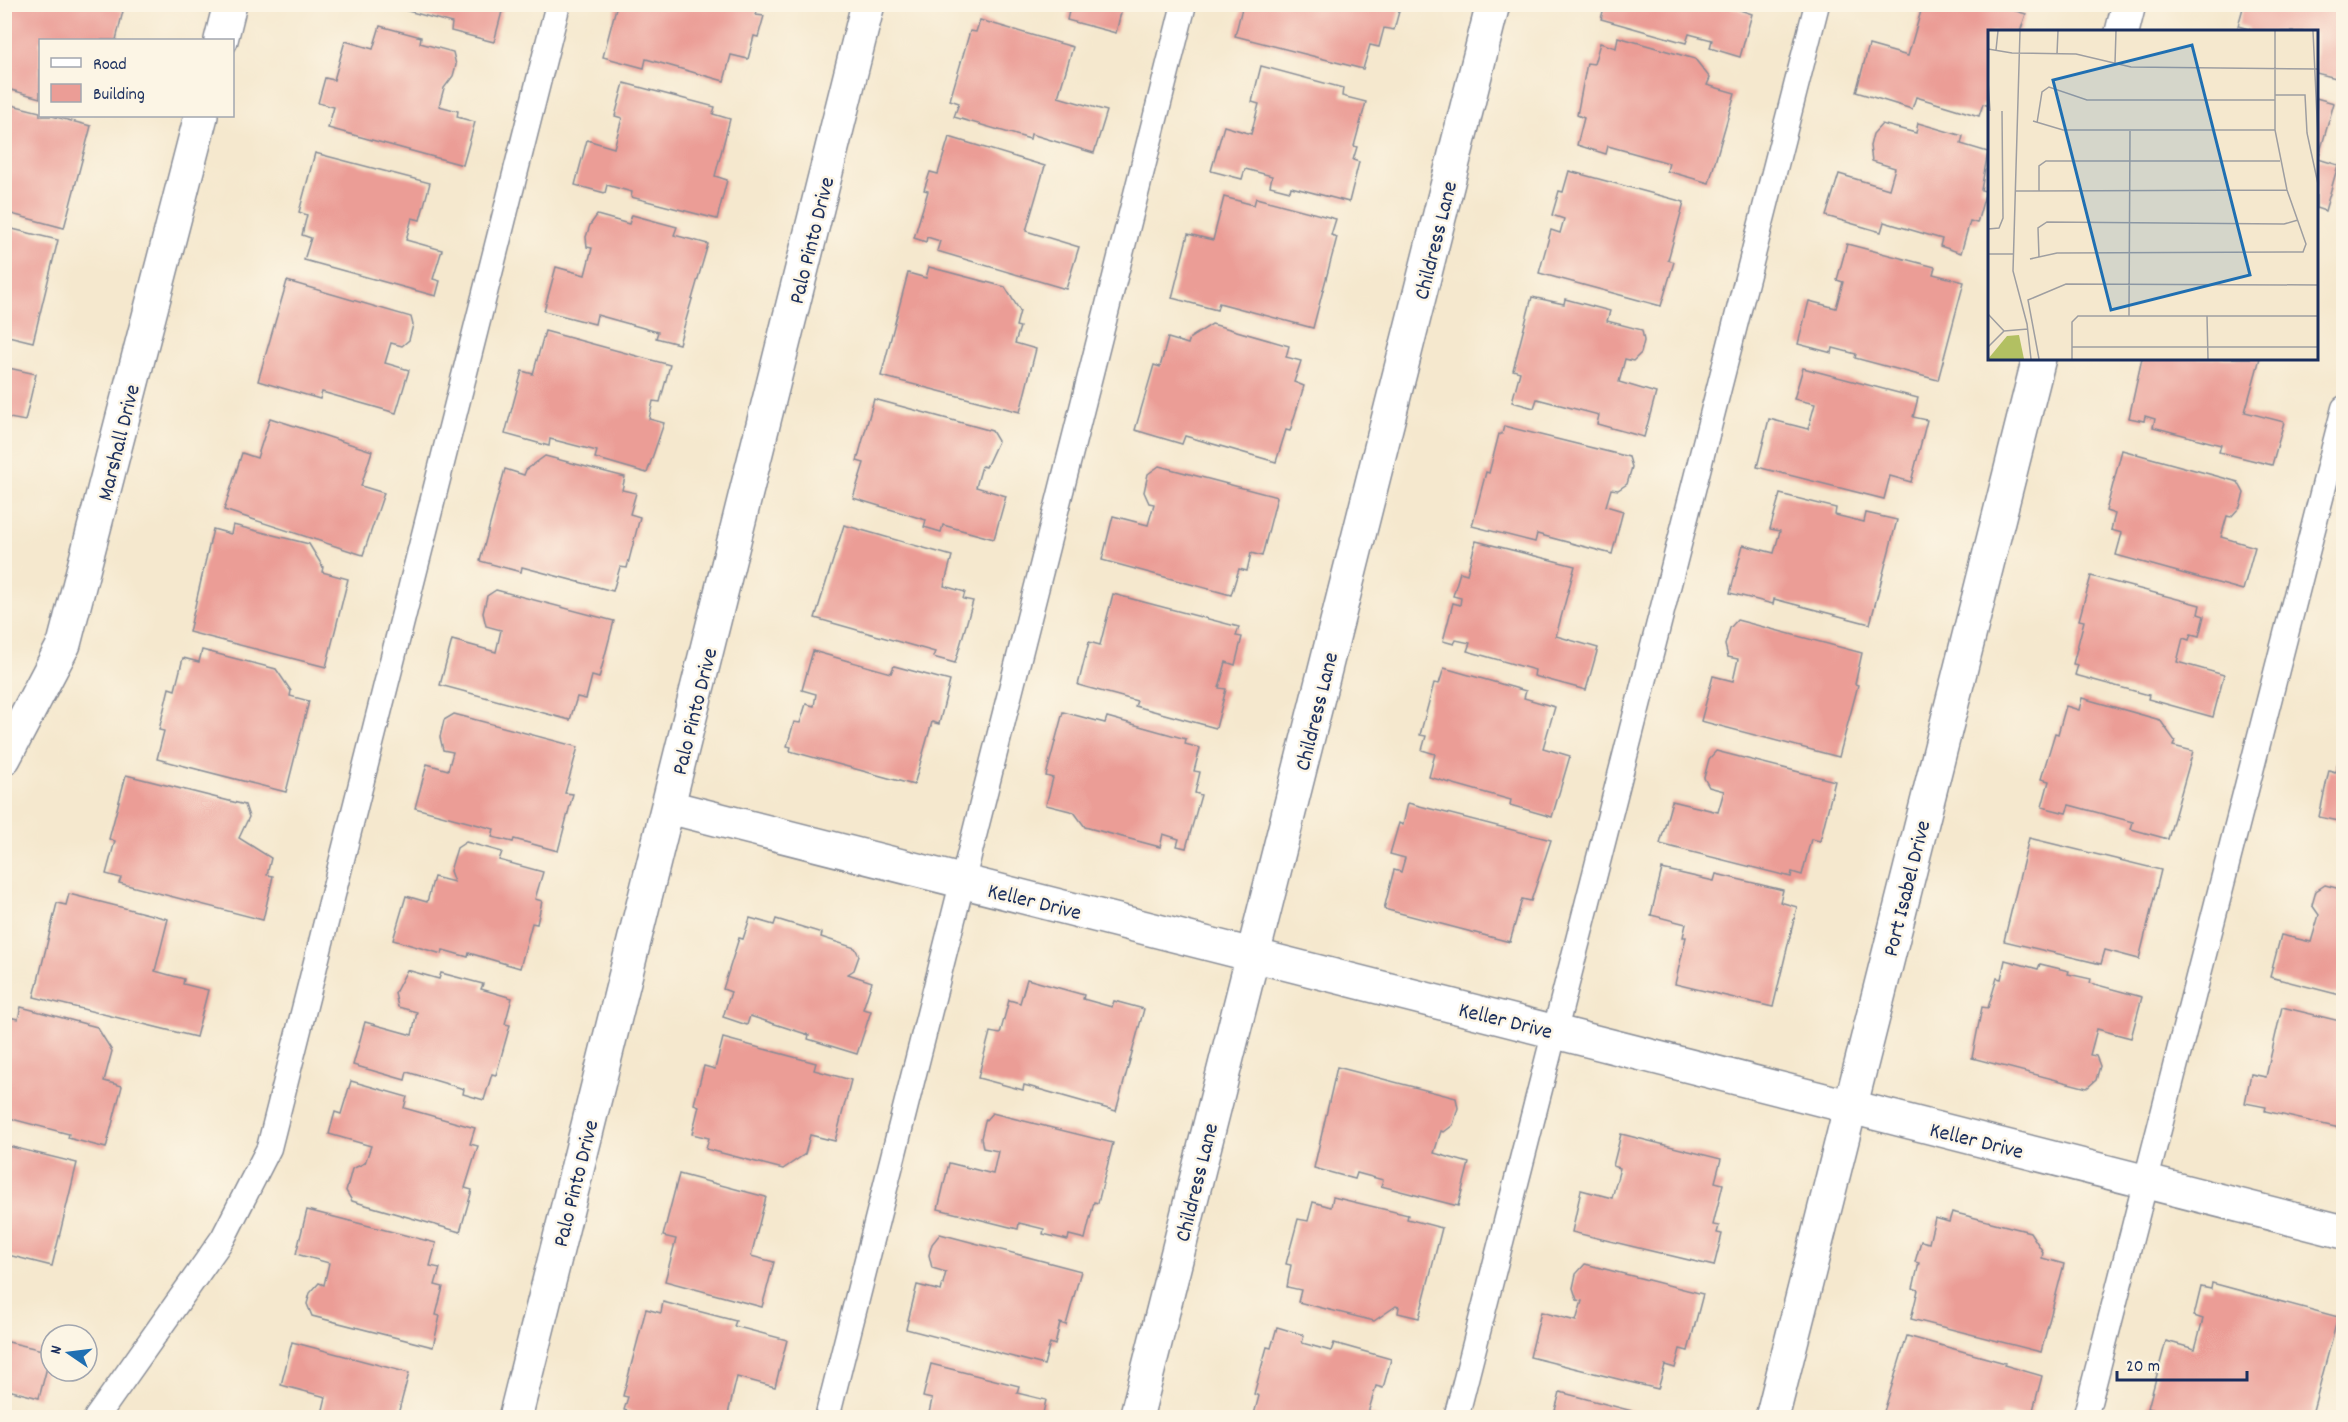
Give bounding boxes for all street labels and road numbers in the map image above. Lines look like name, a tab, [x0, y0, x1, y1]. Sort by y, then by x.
street label: Palo Pinto Drive	[783, 174, 844, 308]
street label: Childress Lane	[1408, 178, 1467, 303]
street label: Marshall Drive	[91, 381, 150, 504]
street label: Palo Pinto Drive	[666, 645, 727, 779]
street label: Childress Lane	[1289, 649, 1348, 774]
street label: Port Isabel Drive	[1876, 817, 1940, 960]
street label: Keller Drive	[984, 877, 1084, 930]
street label: Keller Drive	[1455, 996, 1555, 1049]
street label: Keller Drive	[1926, 1116, 2026, 1169]
street label: Palo Pinto Drive	[547, 1117, 608, 1251]
street label: Childress Lane	[1169, 1120, 1228, 1245]

